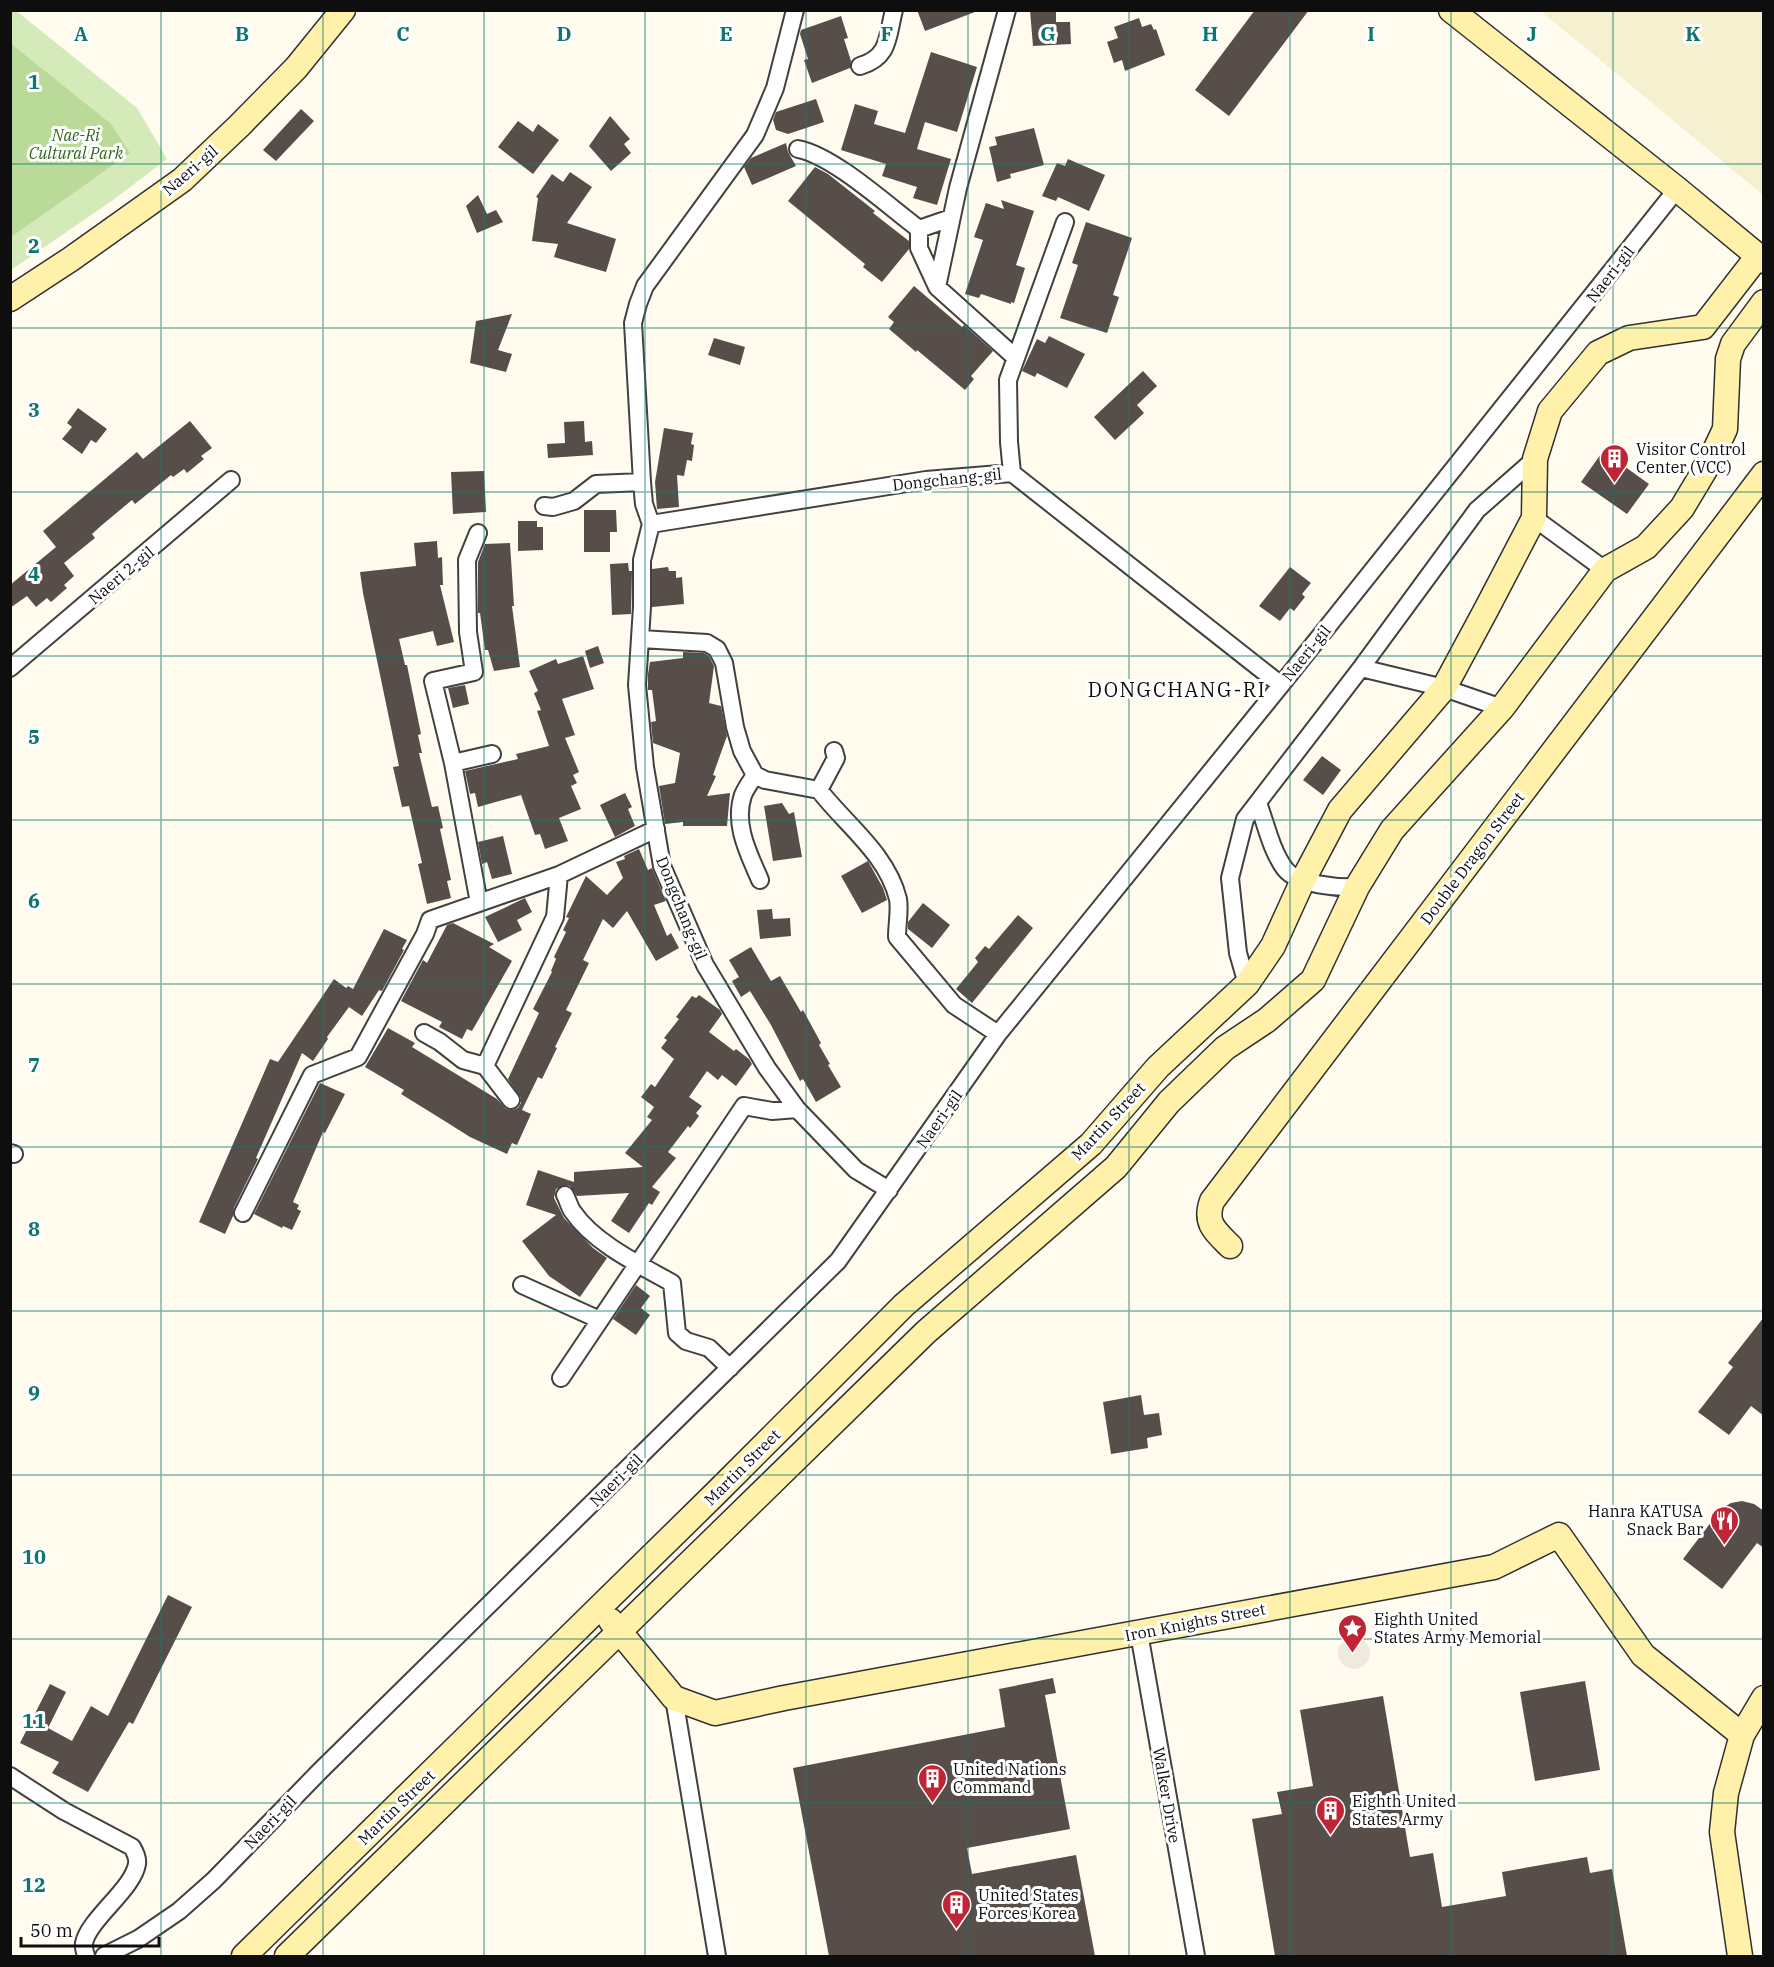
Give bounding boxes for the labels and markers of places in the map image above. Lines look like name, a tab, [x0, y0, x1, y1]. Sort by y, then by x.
place label: Visitor Control Center (VCC)	[1636, 439, 1746, 477]
building icon: Visitor Control Center (VCC)	[1599, 442, 1631, 484]
place label: Hanra KATUSA Snack Bar	[1588, 1501, 1703, 1539]
restaurant icon: Hanra KATUSA Snack Bar	[1708, 1504, 1740, 1546]
place label: Eighth United States Army Memorial	[1374, 1609, 1541, 1647]
place icon: Eighth United States Army Memorial	[1337, 1612, 1369, 1654]
place label: United Nations Command	[953, 1759, 1067, 1797]
building icon: United Nations Command	[916, 1762, 948, 1804]
place label: Eighth United States Army	[1352, 1791, 1457, 1829]
building icon: Eighth United States Army	[1315, 1794, 1347, 1836]
place label: United States Forces Korea	[978, 1885, 1079, 1923]
building icon: United States Forces Korea	[941, 1888, 973, 1930]

